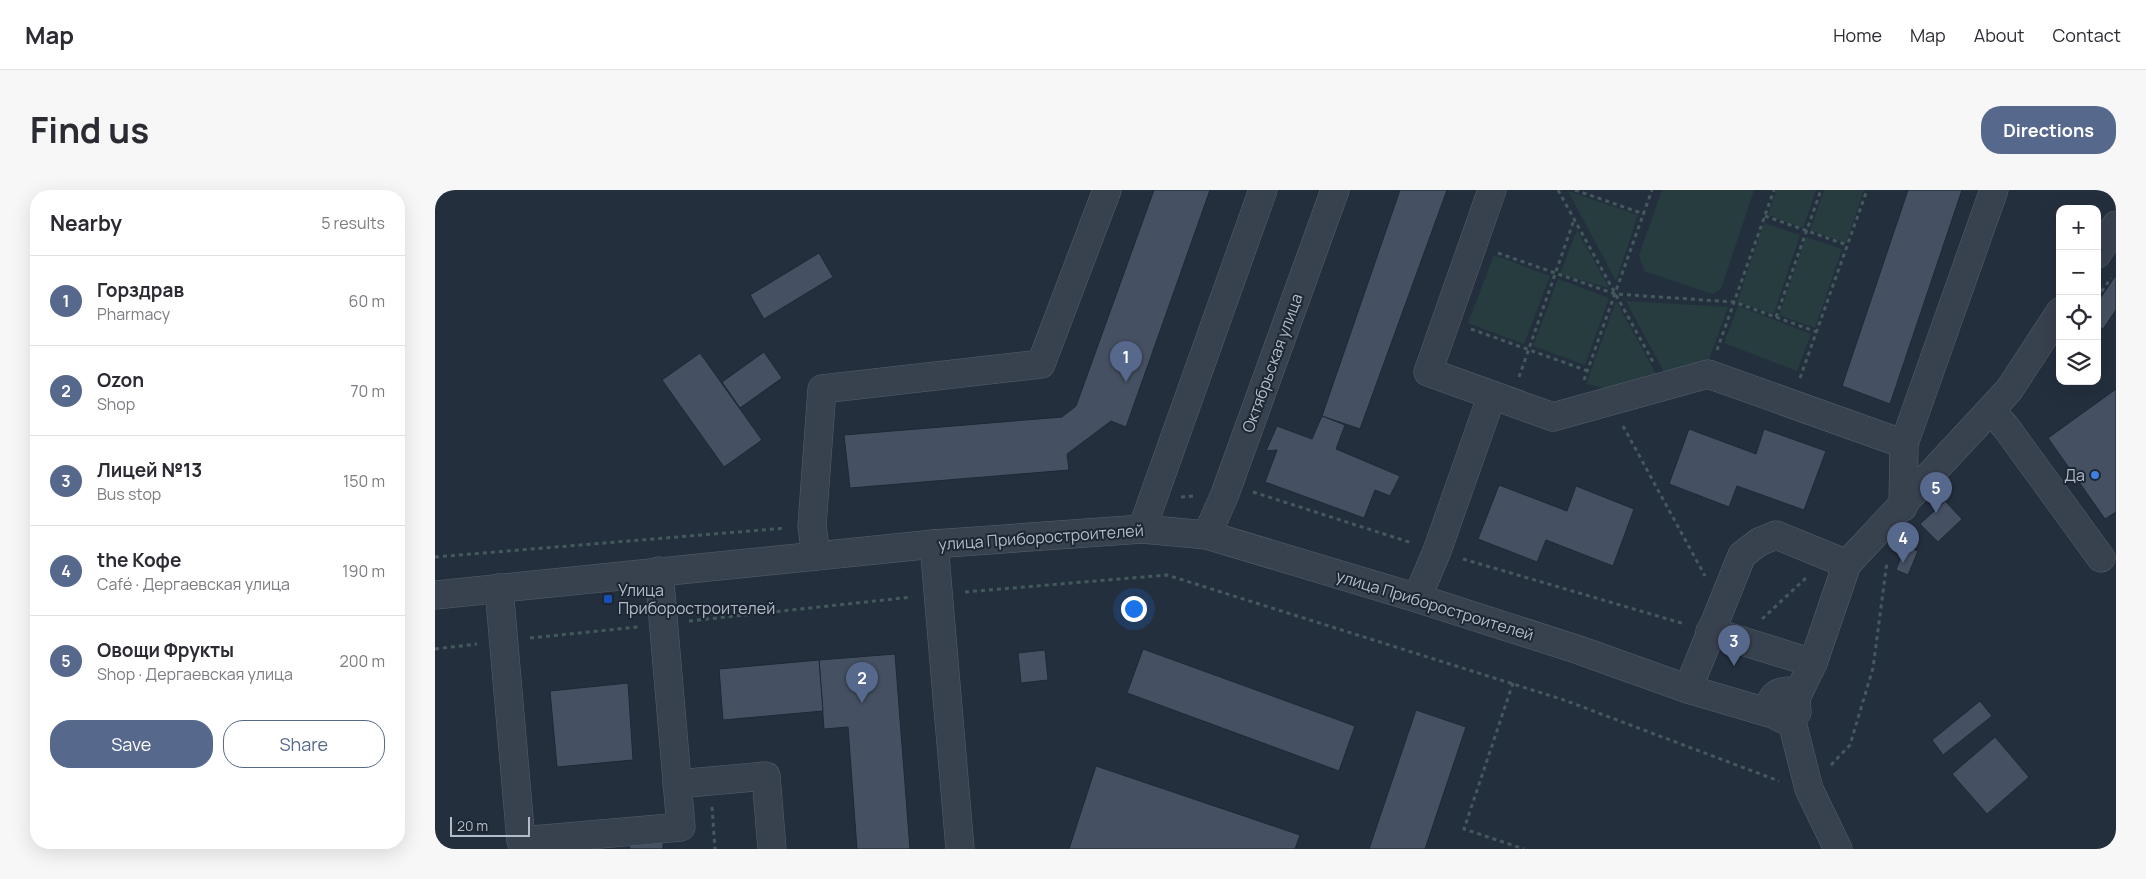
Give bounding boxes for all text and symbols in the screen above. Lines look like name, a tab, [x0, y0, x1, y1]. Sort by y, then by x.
text: Map	[25, 18, 74, 51]
text: Home	[1833, 23, 1882, 47]
text: Map	[1910, 23, 1946, 47]
text: About	[1974, 23, 2024, 47]
text: Contact	[2052, 23, 2121, 47]
text: Find us	[30, 106, 149, 154]
button: Directions	[1981, 106, 2116, 154]
map controls	[2056, 205, 2101, 385]
button: +	[2056, 205, 2101, 250]
text: Nearby	[50, 209, 122, 237]
text: 5 results	[321, 212, 385, 234]
button: −	[2056, 250, 2101, 295]
text: Горздрав	[97, 277, 184, 303]
text: 1	[62, 290, 70, 312]
text: 60 m	[349, 290, 385, 312]
street label: Октябрьская улица	[1237, 290, 1307, 436]
button: locate	[2056, 295, 2101, 340]
text: Pharmacy	[97, 303, 170, 325]
button: layers	[2056, 340, 2101, 385]
pin: 1	[1110, 341, 1142, 382]
text: Ozon	[97, 367, 144, 393]
text: 2	[61, 380, 71, 402]
text: 70 m	[350, 380, 385, 402]
text: Shop	[97, 393, 135, 415]
text: Лицей №13	[97, 457, 202, 483]
place label: Да	[2064, 464, 2085, 486]
marker: Да	[2089, 469, 2101, 481]
text: 3	[61, 470, 71, 492]
text: 150 m	[343, 470, 385, 492]
pin: 5	[1920, 472, 1952, 513]
text: Bus stop	[97, 483, 161, 505]
street label: улица Приборостроителей	[938, 519, 1144, 555]
pin: 4	[1887, 522, 1919, 563]
text: the Кофе	[97, 547, 181, 573]
text: 4	[61, 560, 71, 582]
text: 190 m	[342, 560, 385, 582]
street label: улица Приборостроителей	[1333, 564, 1537, 646]
text: Café · Дергаевская улица	[97, 573, 290, 595]
place label: Улица Приборостроителей	[618, 579, 775, 619]
marker: Улица Приборостроителей	[602, 593, 614, 605]
your location	[1121, 596, 1147, 622]
pin: 3	[1718, 625, 1750, 666]
text: Овощи Фрукты	[97, 637, 234, 663]
text: 5	[61, 650, 71, 672]
text: 200 m	[340, 650, 385, 672]
pin: 2	[846, 662, 878, 703]
text: Shop · Дергаевская улица	[97, 663, 293, 685]
button: Save	[50, 720, 213, 768]
button: Share	[223, 720, 385, 768]
scale bar	[450, 814, 530, 837]
text: 20 m	[457, 816, 488, 835]

